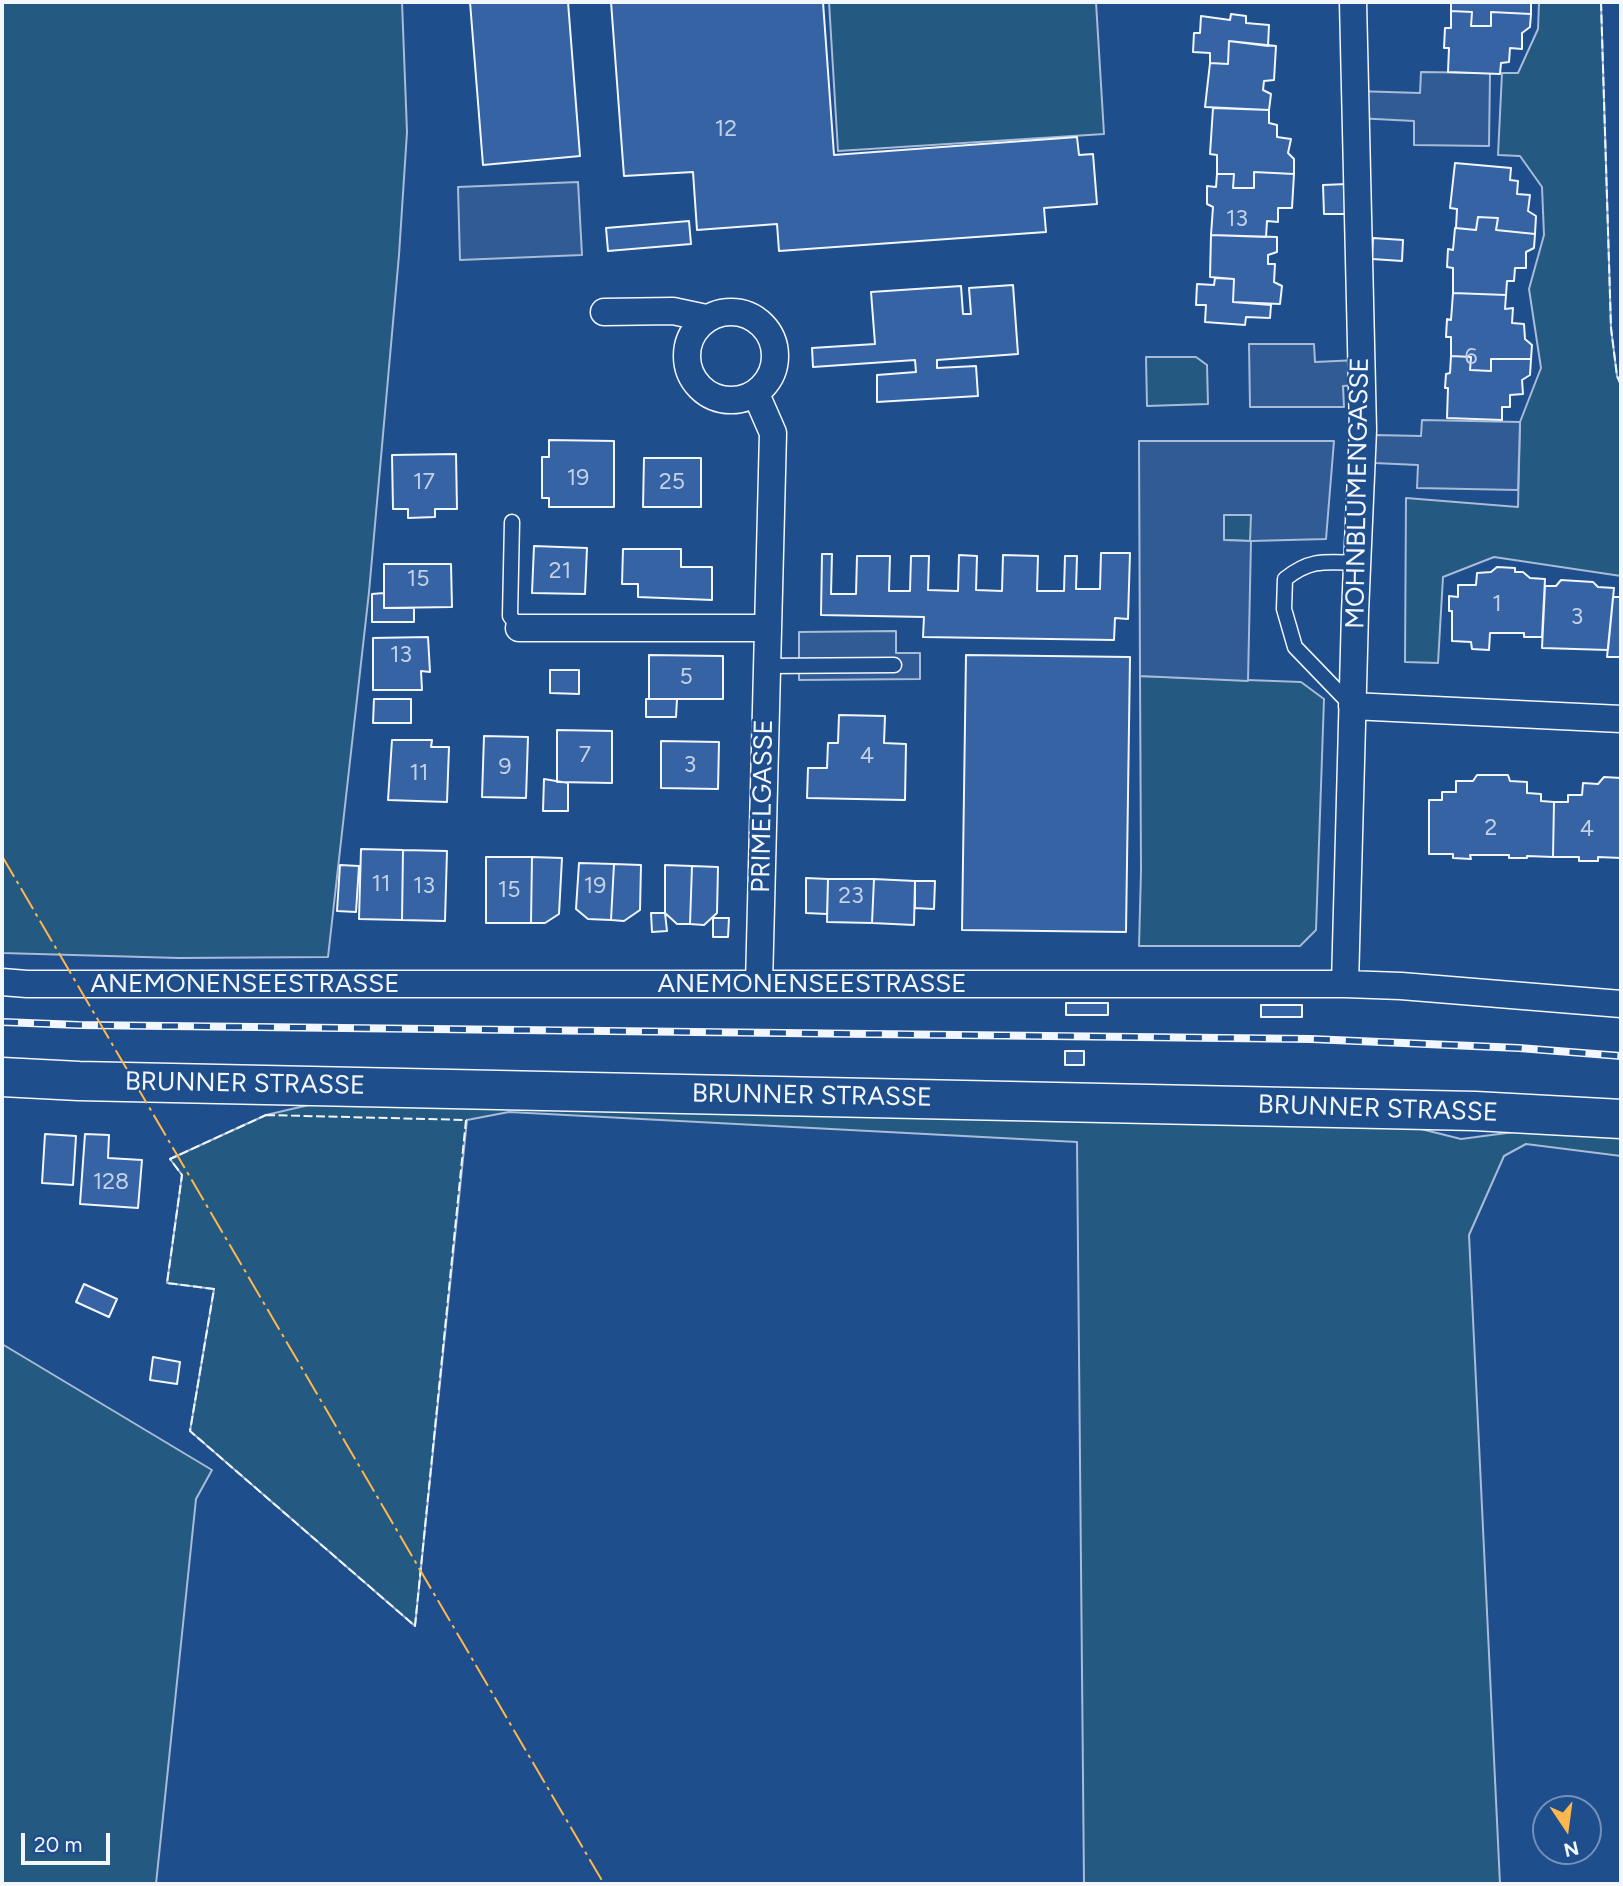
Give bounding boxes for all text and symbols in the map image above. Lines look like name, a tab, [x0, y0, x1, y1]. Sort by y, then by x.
house number: 12	[715, 115, 737, 143]
house number: 13	[1226, 205, 1248, 233]
house number: 6	[1464, 343, 1478, 371]
street label: MOHNBLUMENGASSE	[1340, 357, 1376, 629]
house number: 19	[567, 464, 589, 492]
house number: 17	[413, 468, 435, 496]
house number: 25	[659, 468, 685, 496]
house number: 21	[549, 557, 571, 585]
house number: 15	[407, 565, 429, 593]
house number: 1	[1492, 590, 1502, 618]
house number: 3	[1571, 603, 1583, 631]
house number: 13	[390, 641, 412, 669]
house number: 5	[679, 663, 693, 691]
street label: PRIMELGASSE	[746, 719, 780, 893]
house number: 7	[579, 741, 591, 769]
house number: 4	[860, 742, 874, 770]
house number: 3	[684, 751, 696, 779]
house number: 9	[498, 753, 512, 781]
house number: 11	[410, 759, 428, 787]
house number: 2	[1485, 814, 1497, 842]
house number: 4	[1580, 815, 1594, 843]
house number: 11	[372, 870, 390, 898]
house number: 13	[413, 872, 435, 900]
house number: 19	[584, 872, 606, 900]
house number: 15	[498, 876, 520, 904]
house number: 23	[838, 882, 864, 910]
street label: ANEMONENSEESTRASSE	[90, 968, 400, 1000]
street label: ANEMONENSEESTRASSE	[657, 968, 967, 1000]
street label: BRUNNER STRASSE	[125, 1066, 365, 1102]
street label: BRUNNER STRASSE	[692, 1078, 932, 1114]
street label: BRUNNER STRASSE	[1257, 1089, 1499, 1129]
house number: 128	[93, 1168, 129, 1196]
north arrow	[1532, 1795, 1602, 1865]
scale bar	[24, 1820, 114, 1864]
text: 20 m	[34, 1832, 82, 1857]
text: N	[1562, 1836, 1581, 1862]

